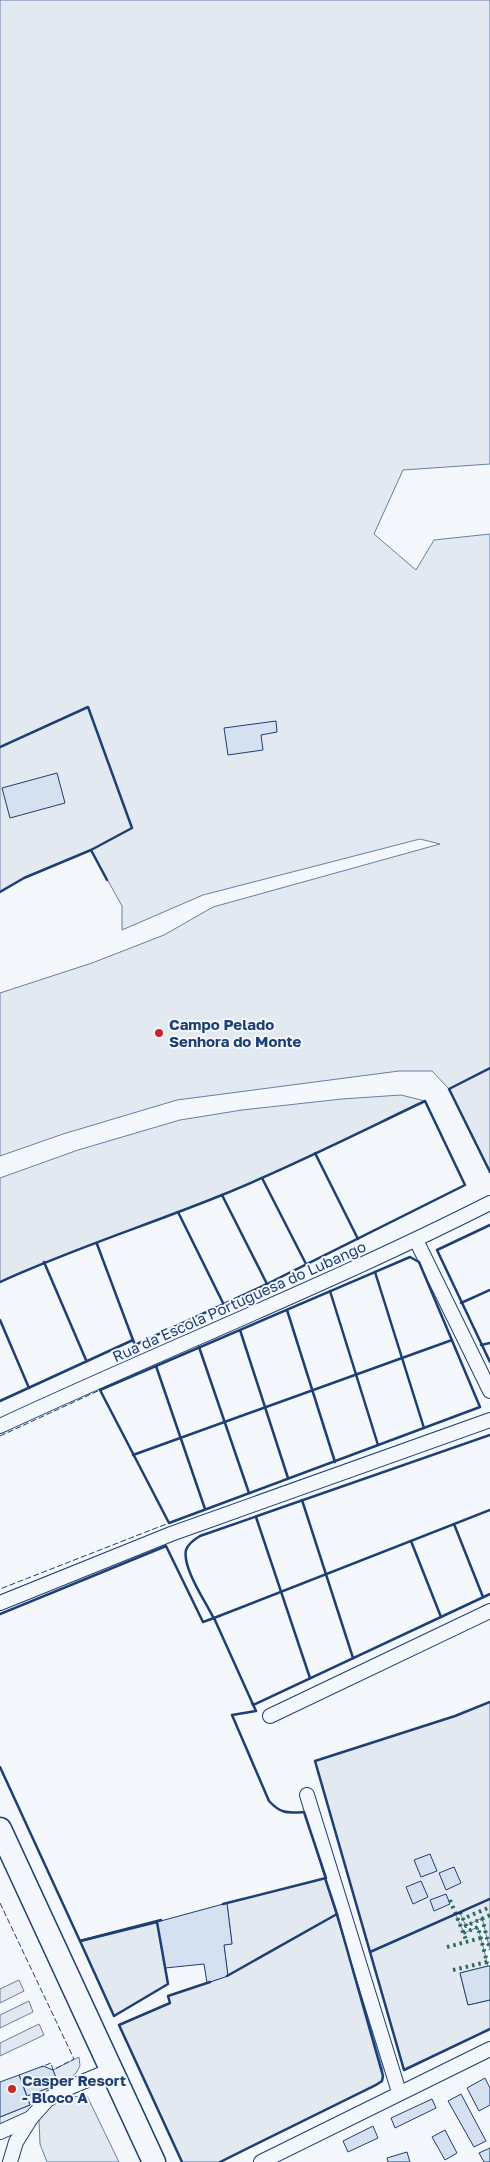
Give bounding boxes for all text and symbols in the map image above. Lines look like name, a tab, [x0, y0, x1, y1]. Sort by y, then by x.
place label: Campo Pelado Senhora do Monte	[169, 1015, 302, 1050]
marker: Campo Pelado Senhora do Monte	[153, 1027, 165, 1039]
street label: Rua da Escola Portuguesa do Lubango	[110, 1237, 368, 1365]
place label: Casper Resort - Bloco A	[22, 2071, 126, 2106]
marker: Casper Resort - Bloco A	[6, 2083, 18, 2095]

